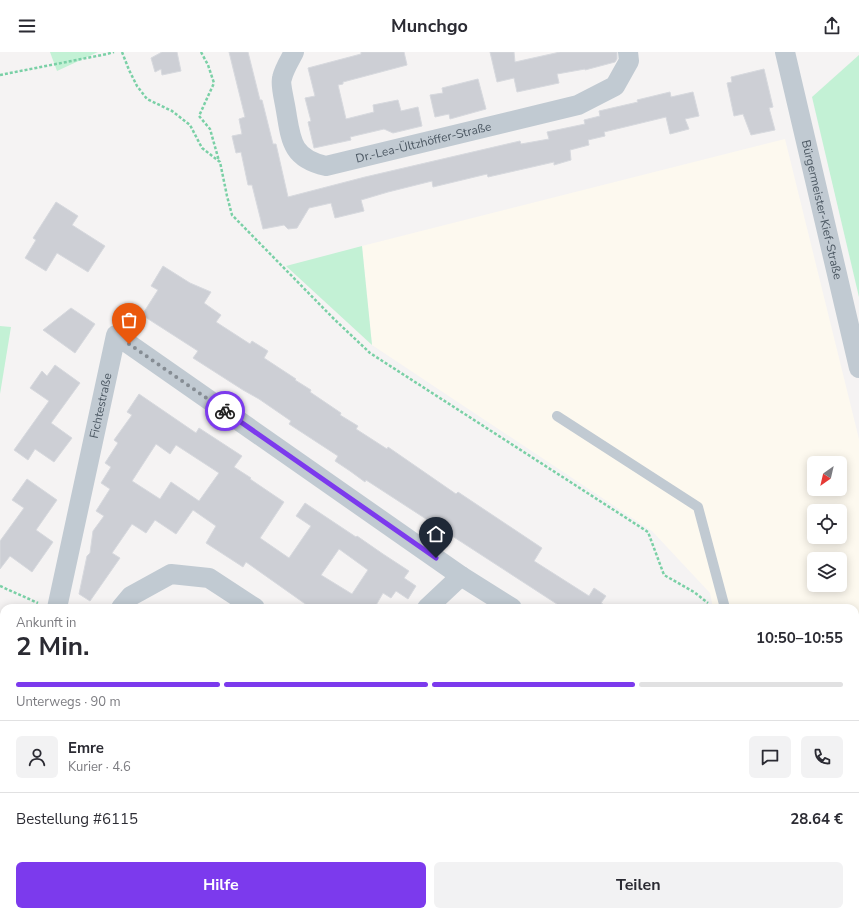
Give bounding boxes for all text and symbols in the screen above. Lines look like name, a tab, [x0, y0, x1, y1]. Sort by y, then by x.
text: Munchgo	[391, 14, 468, 38]
icon: menu	[16, 15, 38, 37]
icon: share	[821, 15, 843, 37]
street label: Dr.-Lea-Ültzhöffer-Straße	[354, 118, 493, 167]
street label: Bürgermeister-Kief-Straße	[798, 138, 846, 281]
pin	[112, 303, 146, 344]
icon: bag	[118, 309, 140, 331]
street label: Fichtestraße	[86, 371, 116, 440]
courier	[205, 391, 245, 431]
icon: bike	[214, 400, 236, 422]
north arrow	[807, 456, 847, 496]
map controls	[807, 456, 847, 592]
button: locate	[807, 504, 847, 544]
pin	[419, 517, 453, 558]
icon: home	[425, 523, 447, 545]
button: layers	[807, 552, 847, 592]
text: Ankunft in	[16, 614, 76, 632]
text: 10:50–10:55	[756, 628, 843, 648]
text: 2 Min.	[16, 629, 89, 664]
text: Unterwegs · 90 m	[16, 693, 121, 711]
button: person	[16, 736, 58, 778]
button: chat	[749, 736, 791, 778]
button: phone	[801, 736, 843, 778]
text: Emre	[68, 738, 104, 758]
text: Kurier · 4.6	[68, 758, 131, 776]
text: Bestellung #6115	[16, 809, 138, 829]
text: 28.64 €	[790, 809, 843, 829]
button: Hilfe	[16, 862, 426, 908]
button: Teilen	[434, 862, 843, 908]

